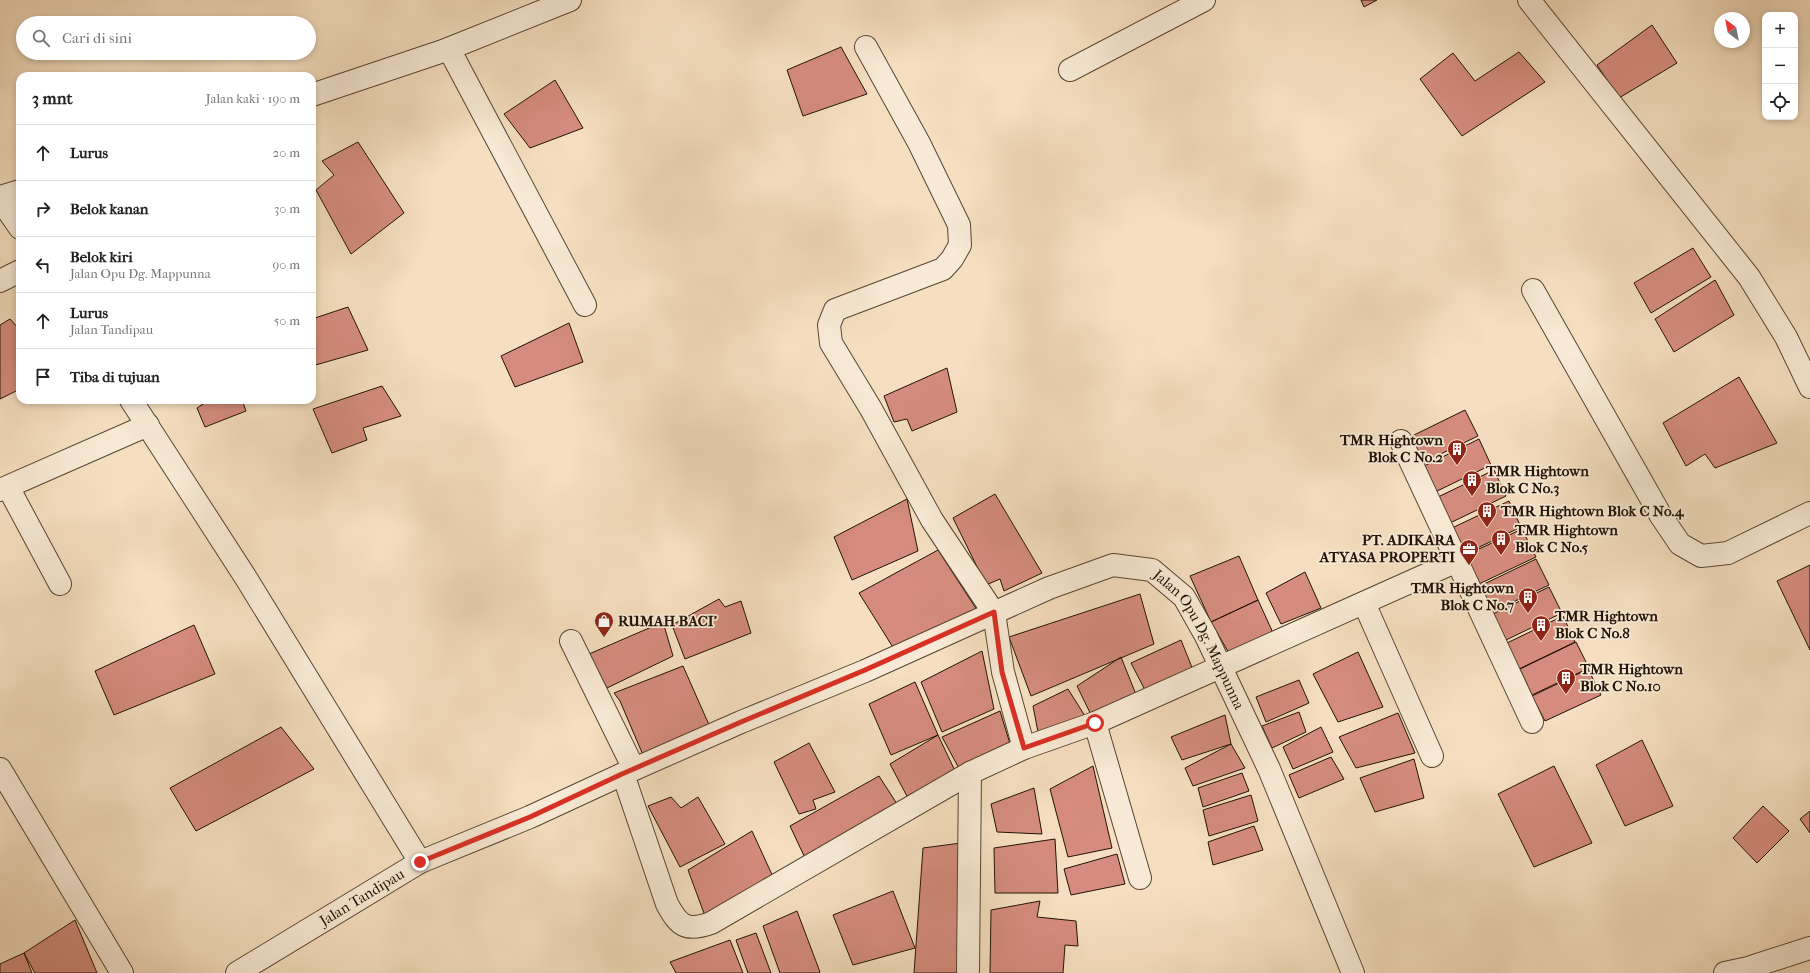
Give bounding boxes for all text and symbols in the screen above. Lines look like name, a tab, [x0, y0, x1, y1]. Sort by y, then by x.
north arrow	[1714, 12, 1750, 48]
map controls	[1762, 12, 1798, 120]
button: +	[1762, 12, 1798, 48]
search box	[16, 16, 316, 60]
icon: search	[30, 27, 52, 49]
text: Cari di sini	[62, 29, 132, 47]
button: −	[1762, 48, 1798, 84]
button: locate	[1762, 84, 1798, 120]
text: 3 mnt	[32, 88, 73, 108]
text: Jalan kaki · 190 m	[206, 91, 300, 106]
icon: ahead	[32, 142, 54, 164]
text: Lurus	[70, 144, 108, 162]
text: 20 m	[273, 145, 300, 160]
icon: right	[32, 198, 54, 220]
text: Belok kanan	[70, 200, 149, 218]
text: 30 m	[274, 201, 300, 216]
text: Belok kiri	[70, 248, 133, 266]
icon: left	[32, 254, 54, 276]
text: 90 m	[272, 257, 300, 272]
text: Jalan Opu Dg. Mappunna	[70, 266, 211, 281]
text: Lurus	[70, 304, 108, 322]
icon: ahead	[32, 310, 54, 332]
text: 50 m	[274, 313, 300, 328]
text: Jalan Tandipau	[70, 322, 153, 337]
icon: arrive	[32, 366, 54, 388]
text: Tiba di tujuan	[70, 368, 160, 386]
place label: TMR Hightown Blok C No.2	[1339, 431, 1443, 466]
building icon: TMR Hightown Blok C No.2	[1446, 438, 1468, 466]
place label: TMR Hightown Blok C No.3	[1485, 462, 1589, 497]
building icon: TMR Hightown Blok C No.3	[1461, 469, 1483, 497]
building icon: TMR Hightown Blok C No.4	[1476, 500, 1498, 528]
place label: TMR Hightown Blok C No.4	[1500, 502, 1685, 520]
place label: TMR Hightown Blok C No.5	[1514, 521, 1618, 556]
building icon: TMR Hightown Blok C No.5	[1490, 528, 1512, 556]
place label: PT. ADIKARA ATYASA PROPERTI	[1318, 531, 1456, 566]
office icon: PT. ADIKARA ATYASA PROPERTI	[1458, 538, 1480, 566]
street label: Jalan Opu Dg. Mappunna	[1149, 565, 1249, 713]
place label: TMR Hightown Blok C No.7	[1410, 579, 1515, 614]
building icon: TMR Hightown Blok C No.7	[1517, 586, 1539, 614]
place label: TMR Hightown Blok C No.8	[1554, 607, 1658, 642]
shop icon: RUMAH BACI'	[593, 610, 615, 638]
place label: RUMAH BACI'	[618, 612, 718, 630]
building icon: TMR Hightown Blok C No.8	[1530, 614, 1552, 642]
place label: TMR Hightown Blok C No.10	[1579, 660, 1683, 695]
building icon: TMR Hightown Blok C No.10	[1555, 667, 1577, 695]
route start	[1086, 714, 1104, 732]
route end	[411, 853, 429, 871]
street label: Jalan Tandipau	[315, 864, 408, 930]

